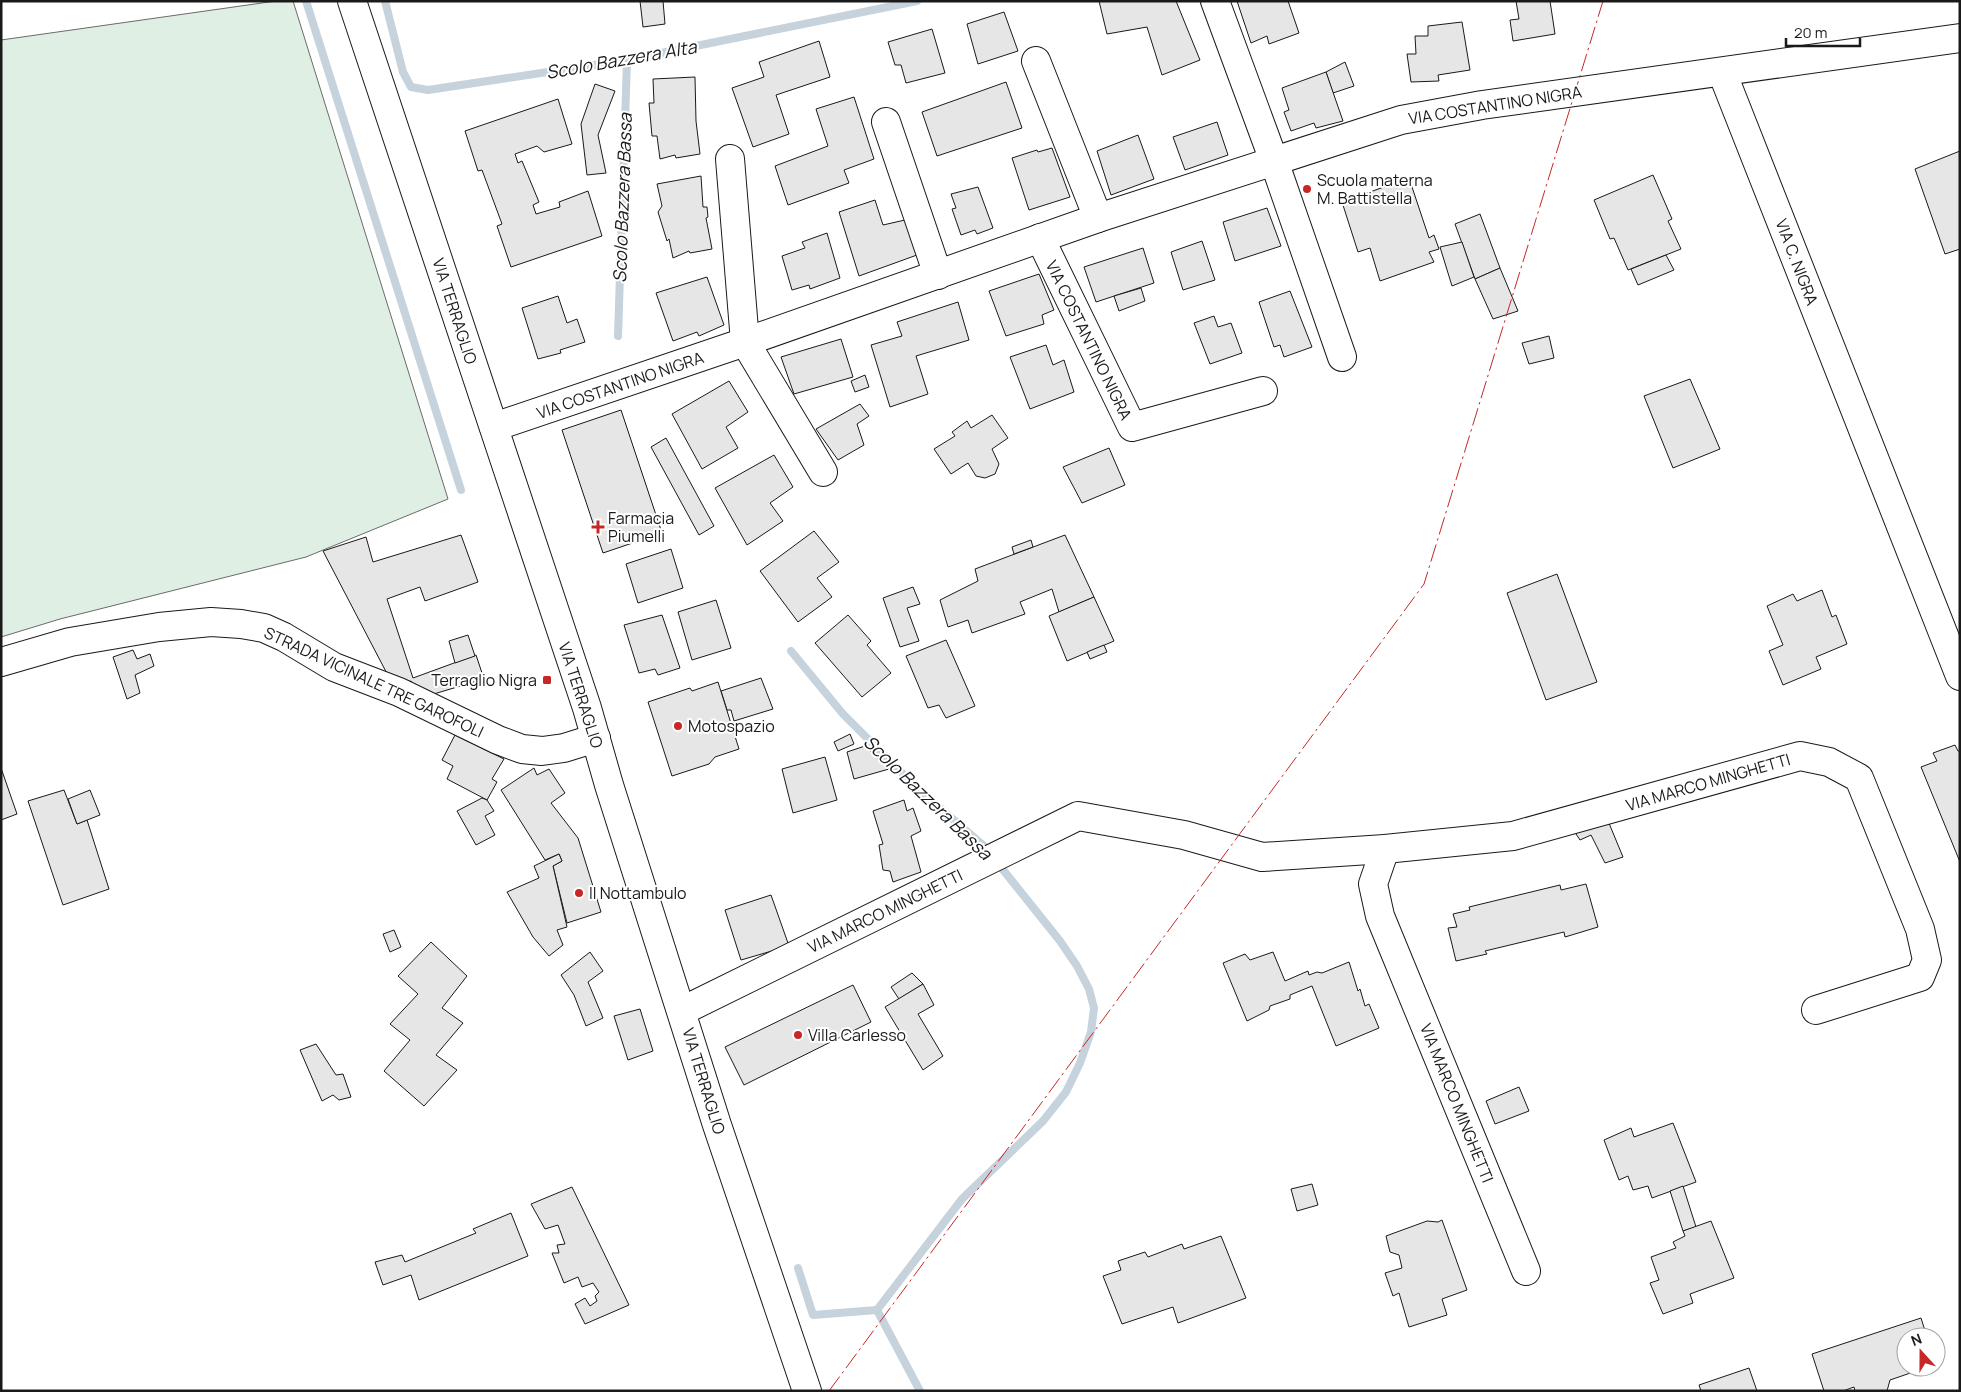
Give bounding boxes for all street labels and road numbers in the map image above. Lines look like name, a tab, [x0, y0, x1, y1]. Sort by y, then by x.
street label: VIA COSTANTINO NIGRA	[1407, 80, 1583, 130]
street label: VIA C. NIGRA	[1770, 216, 1824, 308]
street label: VIA TERRAGLIO	[428, 255, 483, 367]
street label: VIA COSTANTINO NIGRA	[1041, 256, 1137, 424]
street label: VIA COSTANTINO NIGRA	[534, 346, 706, 424]
street label: STRADA VICINALE TRE GAROFOLI	[261, 621, 487, 743]
street label: VIA TERRAGLIO	[554, 639, 609, 751]
street label: VIA MARCO MINGHETTI	[1623, 748, 1793, 816]
street label: VIA MARCO MINGHETTI	[804, 864, 966, 958]
street label: VIA MARCO MINGHETTI	[1415, 1020, 1499, 1186]
street label: VIA TERRAGLIO	[677, 1025, 731, 1137]

